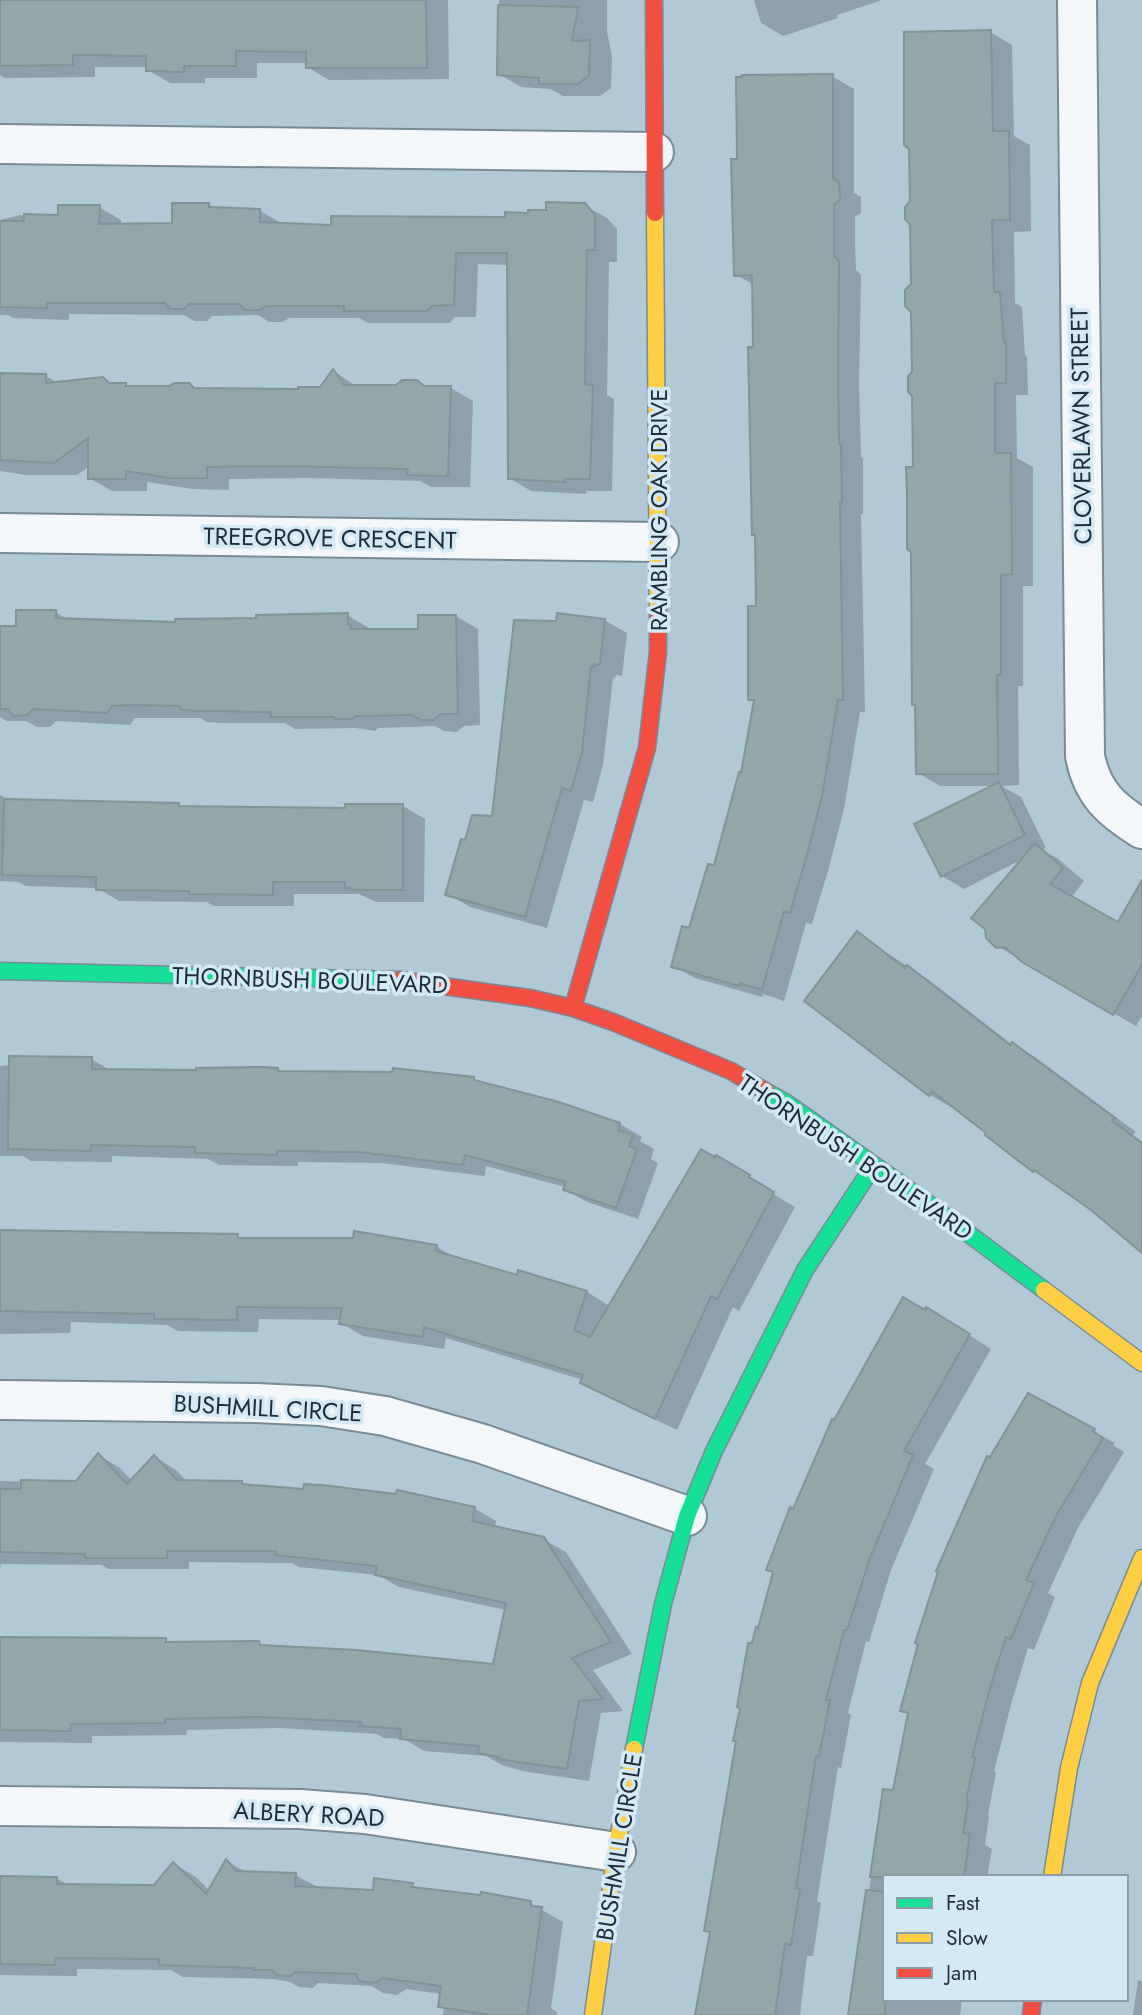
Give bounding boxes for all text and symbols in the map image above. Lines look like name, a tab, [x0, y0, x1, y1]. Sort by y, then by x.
street label: CLOVERLAWN STREET	[1061, 307, 1101, 545]
street label: RAMBLING OAK DRIVE	[641, 389, 676, 631]
street label: TREEGROVE CRESCENT	[203, 518, 457, 558]
street label: THORNBUSH BOULEVARD	[172, 958, 448, 1002]
street label: THORNBUSH BOULEVARD	[732, 1065, 980, 1249]
street label: BUSHMILL CIRCLE	[173, 1386, 363, 1430]
street label: BUSHMILL CIRCLE	[587, 1751, 651, 1943]
street label: ALBERY ROAD	[233, 1793, 385, 1835]
legend	[883, 1875, 1128, 2001]
text: Fast	[946, 1888, 979, 1918]
text: Slow	[946, 1923, 988, 1953]
text: Jam	[943, 1958, 978, 1988]

